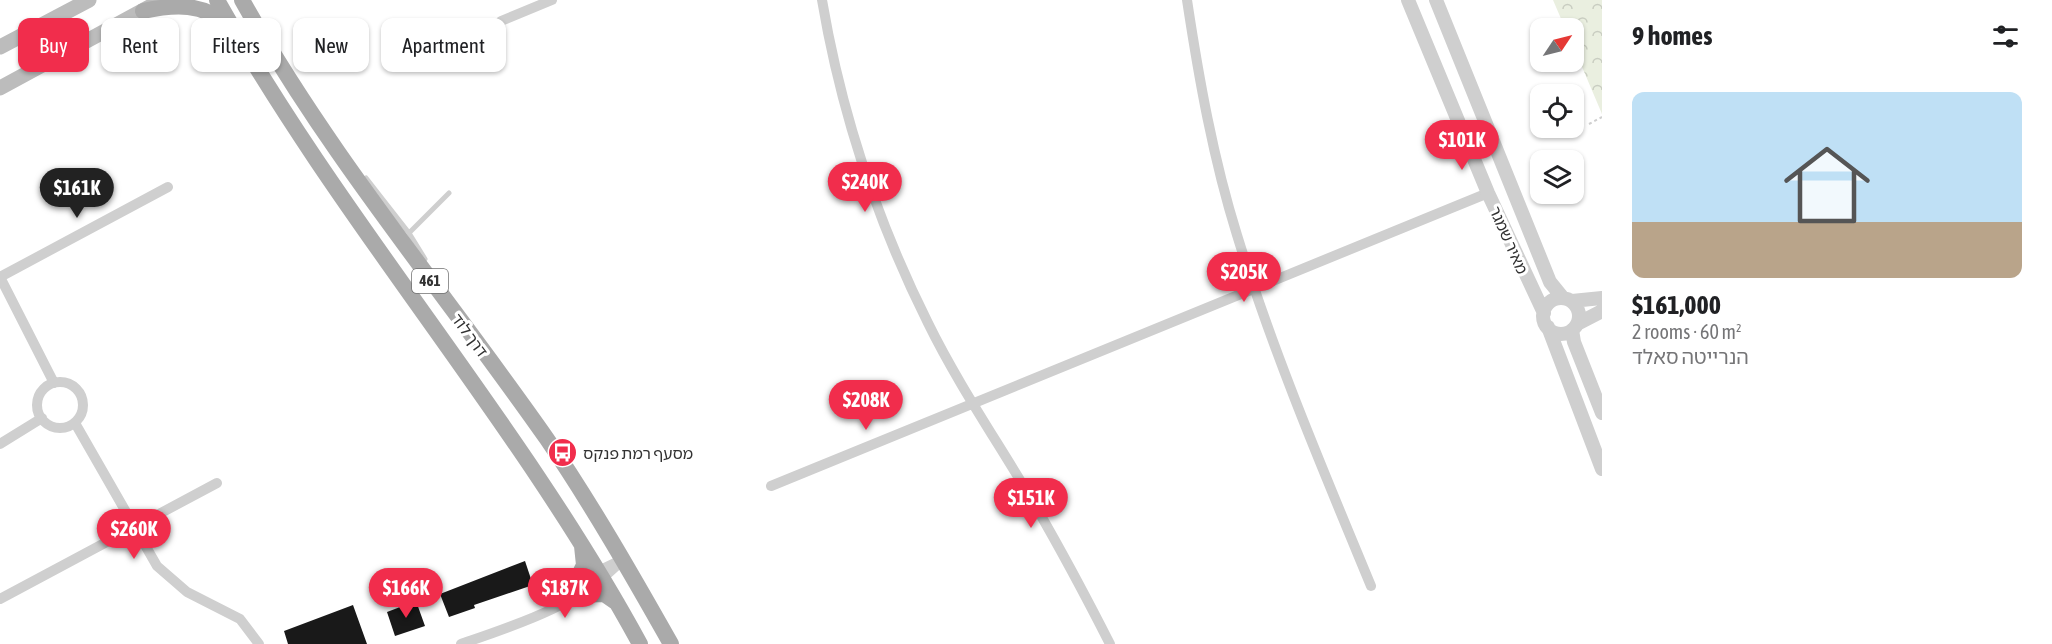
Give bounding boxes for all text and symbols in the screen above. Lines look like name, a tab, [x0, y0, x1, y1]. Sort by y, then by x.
chip: Buy	[18, 18, 89, 72]
chip: Rent	[101, 18, 179, 72]
chip: Filters	[191, 18, 281, 72]
chip: New	[293, 18, 369, 72]
chip: Apartment	[381, 18, 506, 72]
north arrow	[1530, 18, 1584, 72]
map controls	[1530, 18, 1584, 204]
icon: filters	[1989, 20, 2022, 53]
text: 9 homes	[1632, 21, 1712, 51]
button: locate	[1530, 84, 1584, 138]
pin: $101K	[1420, 120, 1504, 171]
text: $101K	[1439, 128, 1485, 151]
icon: home	[1773, 131, 1881, 239]
button: layers	[1530, 150, 1584, 204]
pin: $240K	[823, 162, 907, 213]
pin: $161K	[35, 168, 119, 219]
text: $240K	[842, 170, 888, 193]
text: $161K	[54, 176, 100, 199]
street label: מאיר שמגר	[1486, 203, 1532, 277]
pin: $205K	[1202, 252, 1286, 303]
text: $205K	[1221, 260, 1267, 283]
road number: 461	[412, 269, 448, 293]
text: $161,000	[1632, 290, 1721, 320]
street label: דרך לוד	[448, 310, 492, 360]
text: 2 rooms · 60 m²	[1632, 320, 1742, 343]
text: הנרייטה סאלד	[1632, 345, 1749, 368]
pin: $208K	[824, 380, 908, 431]
text: $208K	[843, 388, 889, 411]
bus stop icon: מסעף רמת פנקס	[546, 437, 578, 469]
place label: מסעף רמת פנקס	[583, 444, 693, 462]
pin: $151K	[989, 478, 1073, 529]
text: $151K	[1008, 486, 1054, 509]
pin: $260K	[92, 509, 176, 560]
text: $260K	[111, 517, 157, 540]
pin: $166K	[364, 568, 448, 619]
pin: $187K	[523, 568, 607, 619]
text: $166K	[383, 576, 429, 599]
text: $187K	[542, 576, 588, 599]

